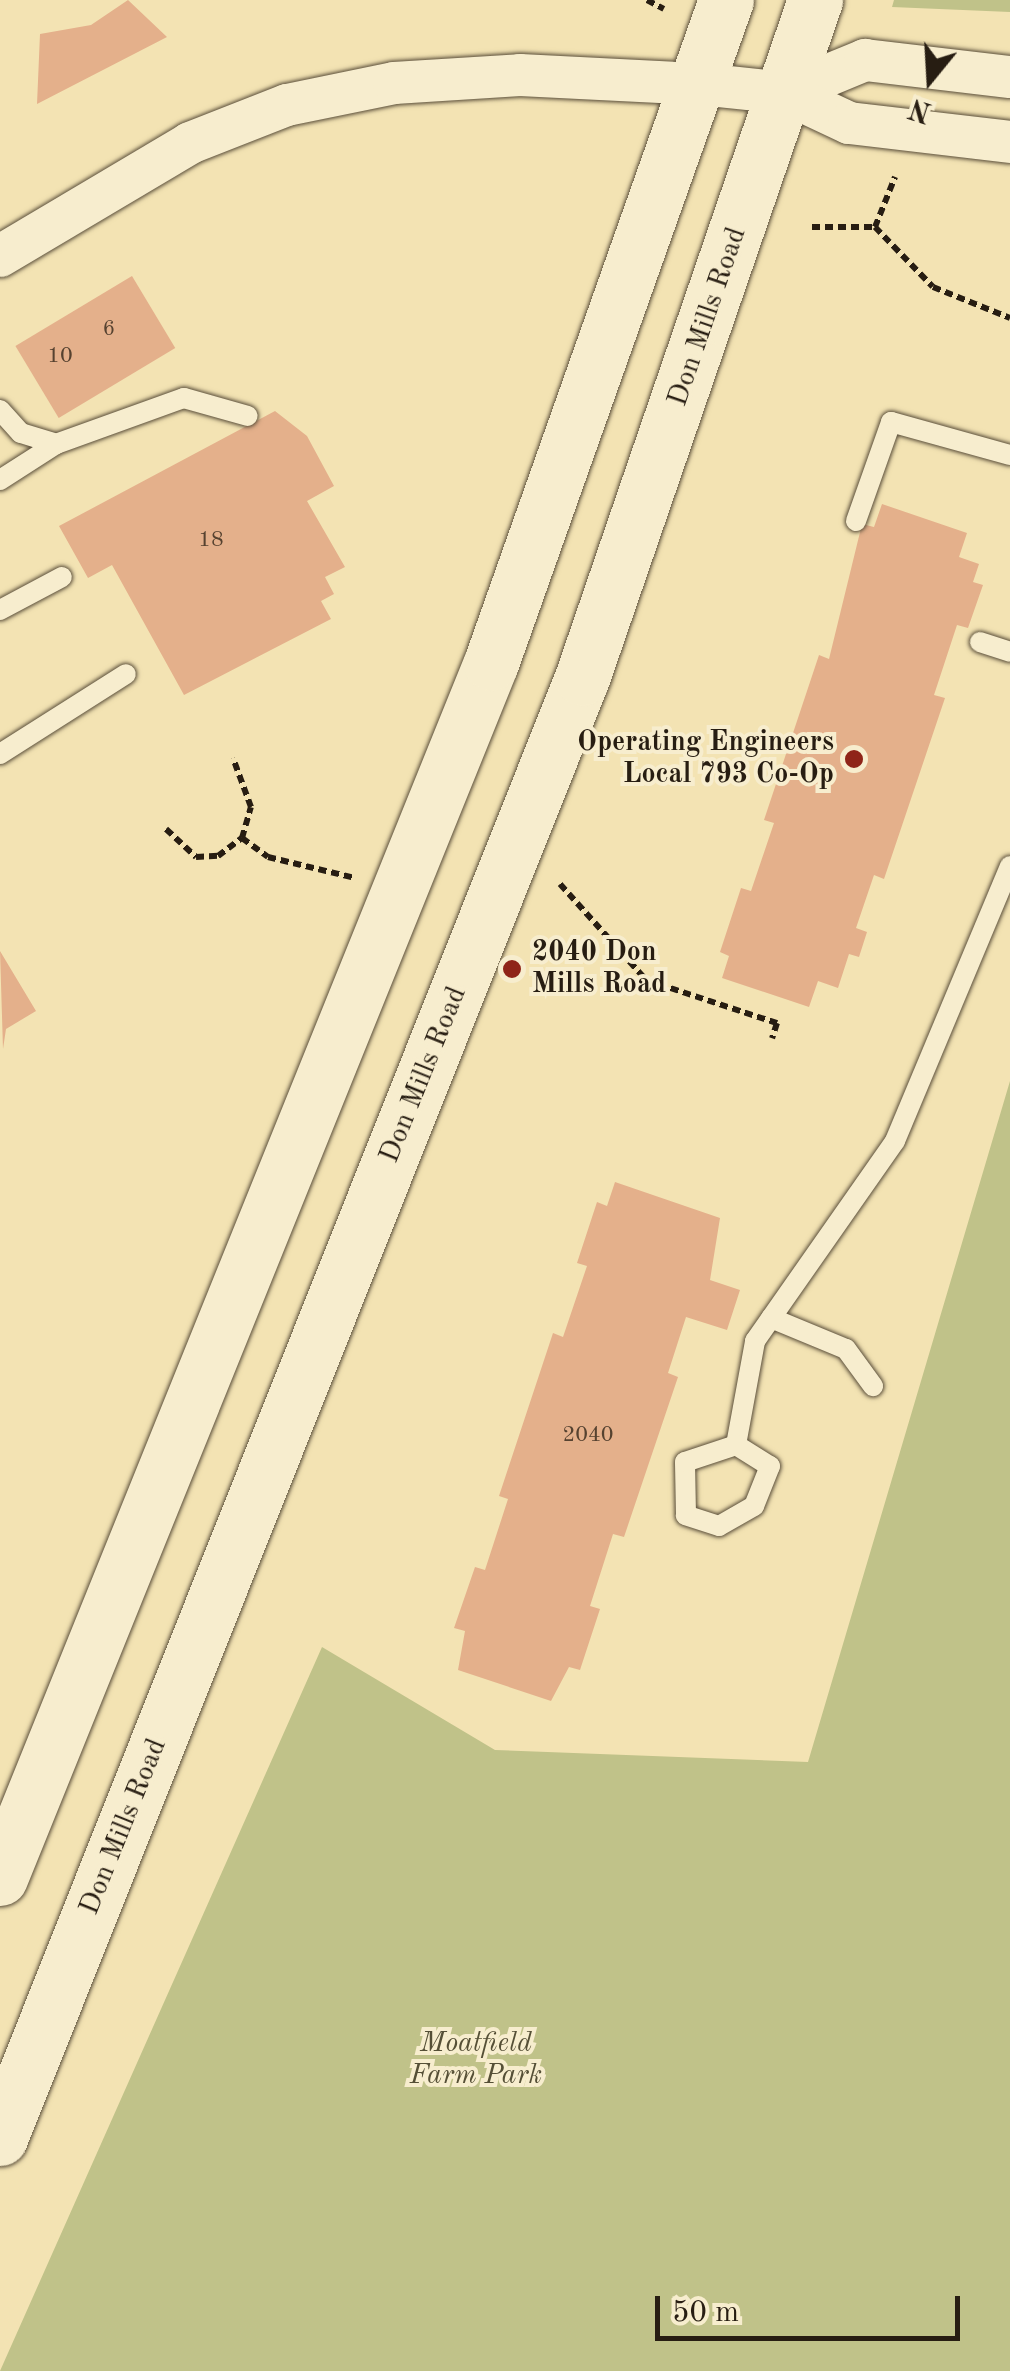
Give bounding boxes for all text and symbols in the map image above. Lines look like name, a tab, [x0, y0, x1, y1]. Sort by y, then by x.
north arrow	[880, 30, 980, 130]
text: N	[906, 92, 935, 125]
street label: Don Mills Road	[662, 223, 754, 411]
house number: 6	[103, 317, 115, 343]
house number: 10	[47, 344, 73, 370]
house number: 18	[198, 528, 224, 554]
place label: Operating Engineers Local 793 Co-Op	[577, 726, 834, 792]
marker: Operating Engineers Local 793 Co-Op	[843, 748, 865, 770]
place label: 2040 Don Mills Road	[532, 936, 666, 1002]
marker: 2040 Don Mills Road	[501, 958, 523, 980]
street label: Don Mills Road	[373, 982, 475, 1168]
house number: 2040	[562, 1423, 614, 1449]
street label: Don Mills Road	[73, 1734, 175, 1920]
park label: Moatfield Farm Park	[410, 2027, 542, 2093]
scale bar	[660, 2276, 965, 2338]
text: 50 m	[672, 2298, 739, 2328]

